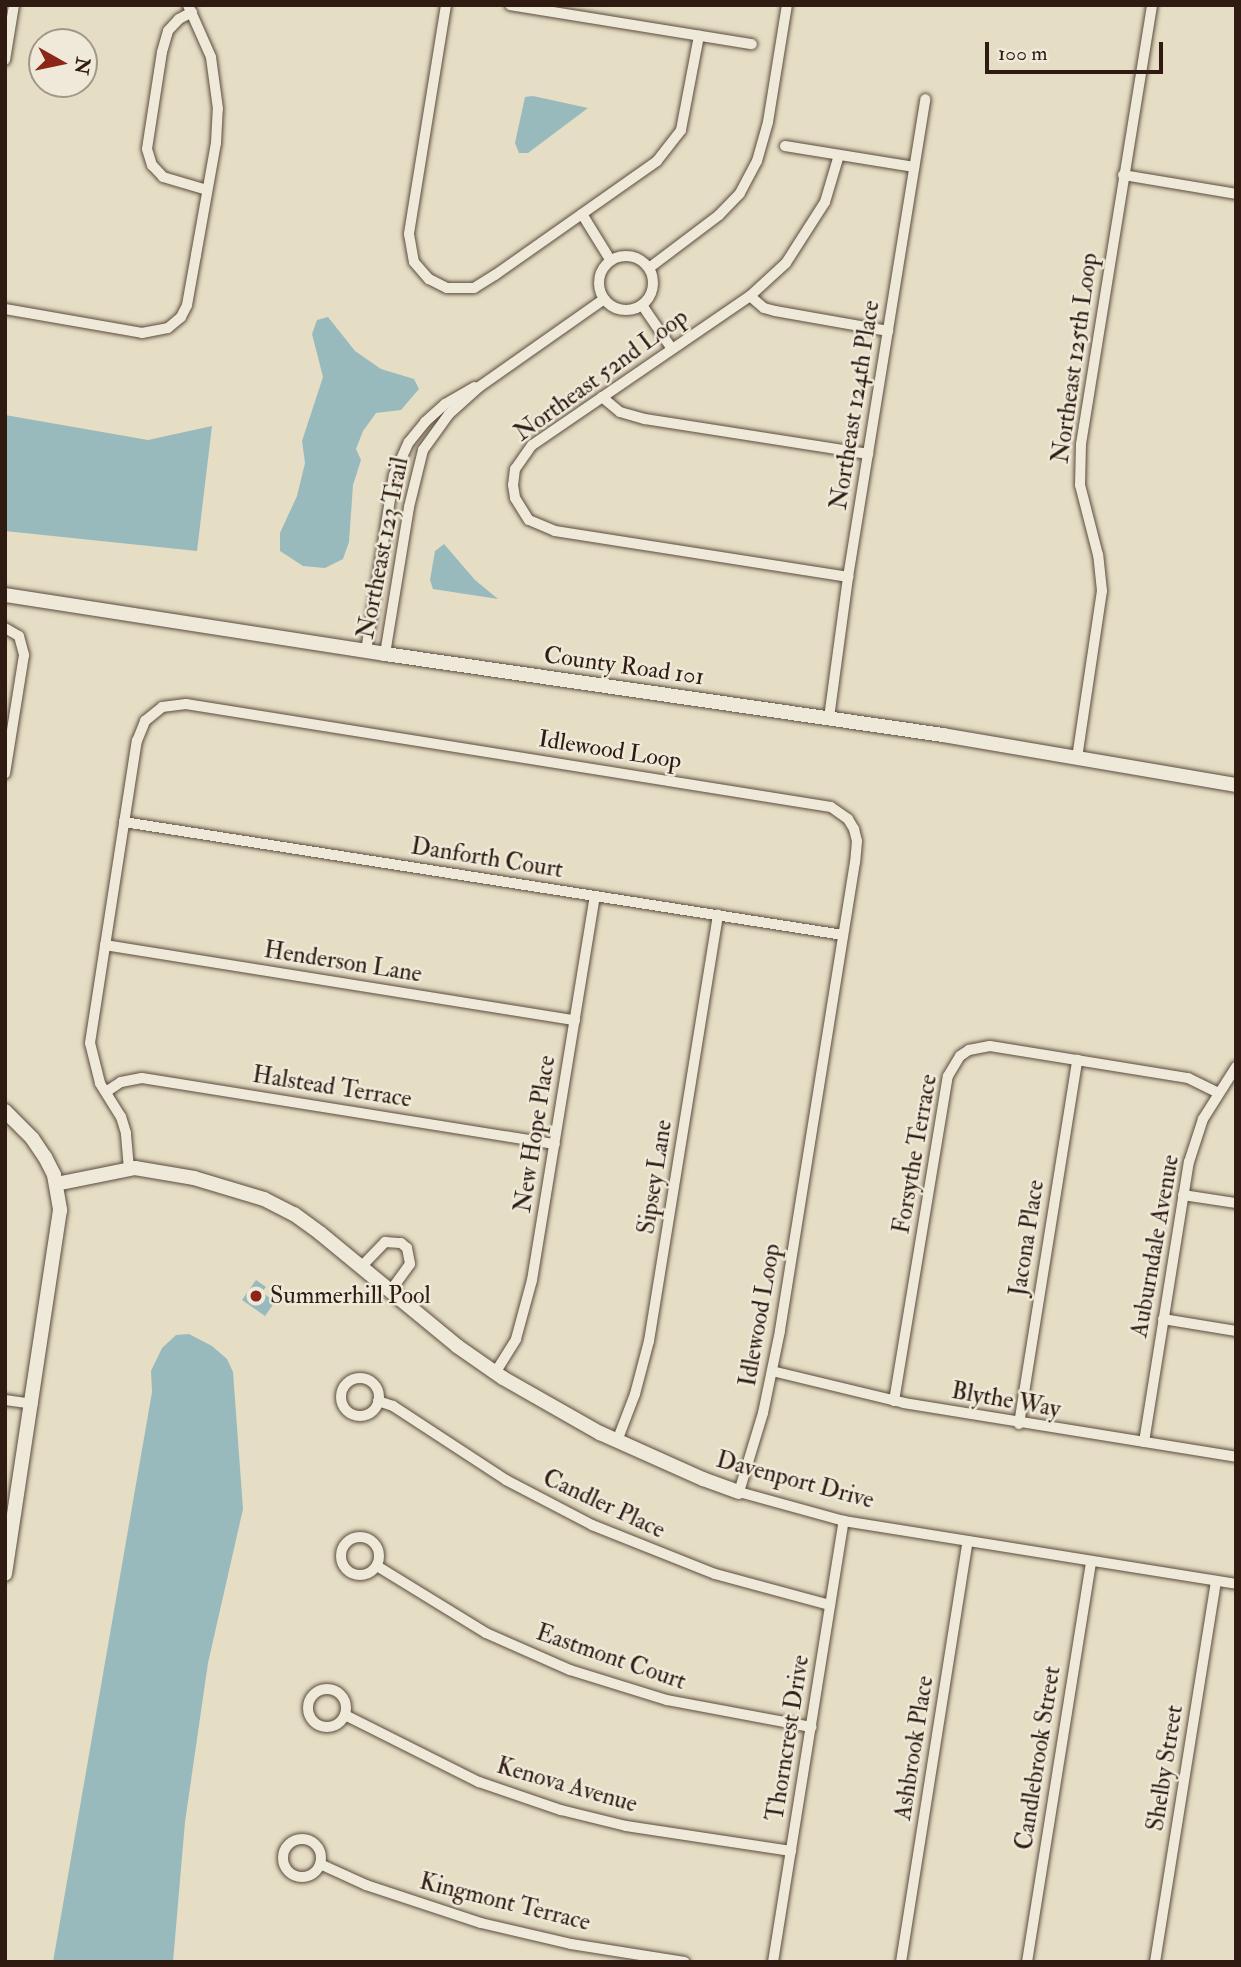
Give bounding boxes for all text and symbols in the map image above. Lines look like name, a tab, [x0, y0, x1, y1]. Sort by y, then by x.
north arrow	[28, 28, 98, 98]
scale bar	[989, 28, 1168, 72]
text: 100 m	[998, 40, 1048, 67]
text: N	[69, 56, 95, 76]
street label: Northeast 125th Loop	[1046, 251, 1104, 465]
street label: Northeast 124th Place	[824, 298, 886, 512]
street label: Northeast 52nd Loop	[509, 302, 693, 448]
street label: Northeast 123 Trail	[351, 455, 415, 641]
street label: County Road 101	[542, 640, 706, 692]
street label: Idlewood Loop	[536, 724, 684, 776]
street label: Danforth Court	[409, 832, 565, 884]
street label: Henderson Lane	[262, 935, 424, 989]
street label: New Hope Place	[508, 1053, 562, 1215]
street label: Halstead Terrace	[250, 1060, 414, 1114]
street label: Forsythe Terrace	[887, 1072, 943, 1236]
street label: Sipsey Lane	[632, 1118, 678, 1236]
street label: Auburndale Avenue	[1125, 1152, 1185, 1340]
street label: Jacona Place	[1004, 1178, 1050, 1298]
street label: Idlewood Loop	[733, 1241, 787, 1389]
place label: Summerhill Pool	[270, 1282, 431, 1310]
marker: Summerhill Pool	[248, 1288, 264, 1304]
street label: Blythe Way	[949, 1376, 1063, 1424]
street label: Davenport Drive	[713, 1445, 877, 1515]
street label: Candler Place	[538, 1463, 670, 1545]
street label: Eastmont Court	[532, 1618, 690, 1696]
street label: Thorncrest Drive	[761, 1653, 815, 1823]
street label: Candlebrook Street	[1009, 1664, 1067, 1852]
street label: Ashbrook Place	[888, 1674, 940, 1822]
street label: Shelby Street	[1141, 1703, 1189, 1833]
street label: Kenova Avenue	[493, 1751, 641, 1819]
street label: Kingmont Terrace	[417, 1867, 593, 1937]

